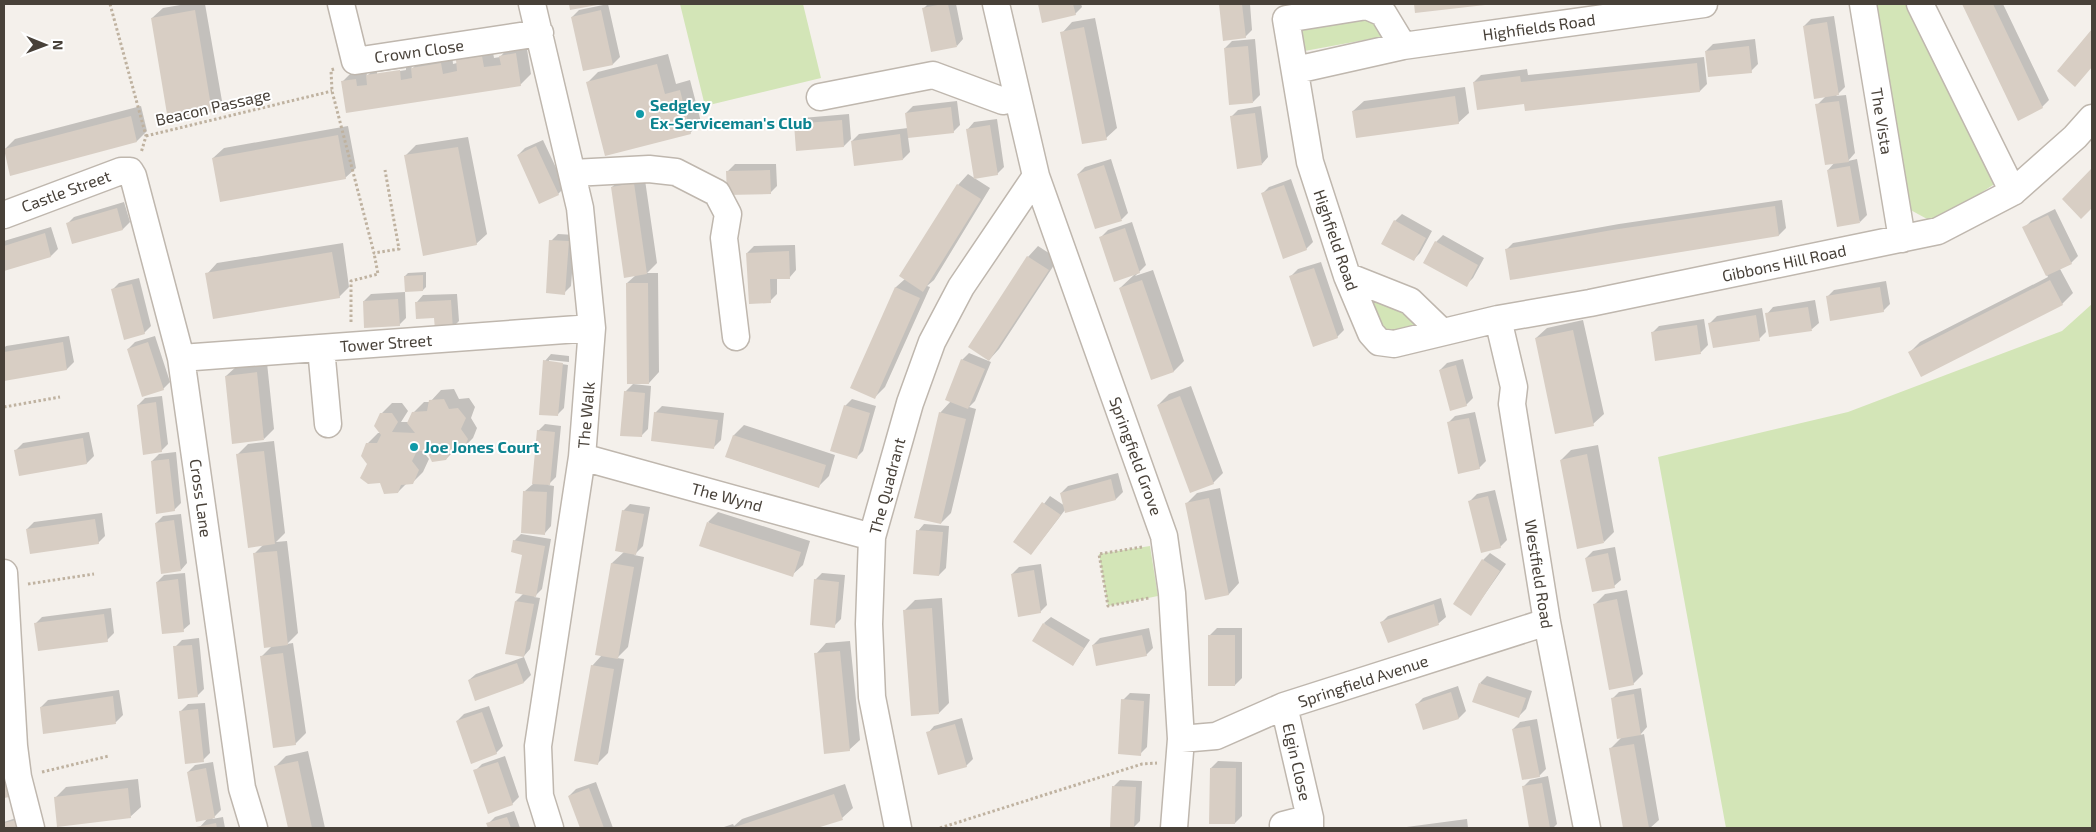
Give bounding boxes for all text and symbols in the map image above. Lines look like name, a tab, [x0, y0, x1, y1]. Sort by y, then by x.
street label: Highfields Road	[1481, 9, 1597, 44]
north arrow	[20, 20, 70, 70]
street label: Crown Close	[373, 35, 465, 66]
text: N	[50, 40, 67, 50]
street label: Beacon Passage	[153, 84, 272, 129]
street label: The Vista	[1868, 86, 1897, 156]
place label: Sedgley Ex-Serviceman's Club	[650, 95, 812, 132]
marker: Sedgley Ex-Serviceman's Club	[634, 108, 646, 120]
street label: Castle Street	[19, 166, 113, 215]
street label: Highfield Road	[1310, 187, 1363, 293]
street label: Gibbons Hill Road	[1720, 240, 1848, 285]
street label: Tower Street	[339, 330, 433, 355]
street label: The Walk	[573, 381, 598, 449]
street label: Springfield Grove	[1106, 394, 1167, 518]
street label: The Quadrant	[865, 436, 909, 536]
place label: Joe Jones Court	[424, 437, 540, 456]
marker: Joe Jones Court	[408, 441, 420, 453]
street label: Cross Lane	[187, 457, 216, 538]
street label: The Wynd	[690, 478, 765, 515]
street label: Westfield Road	[1521, 518, 1558, 630]
street label: Springfield Avenue	[1295, 650, 1430, 711]
street label: Elgin Close	[1279, 721, 1316, 803]

